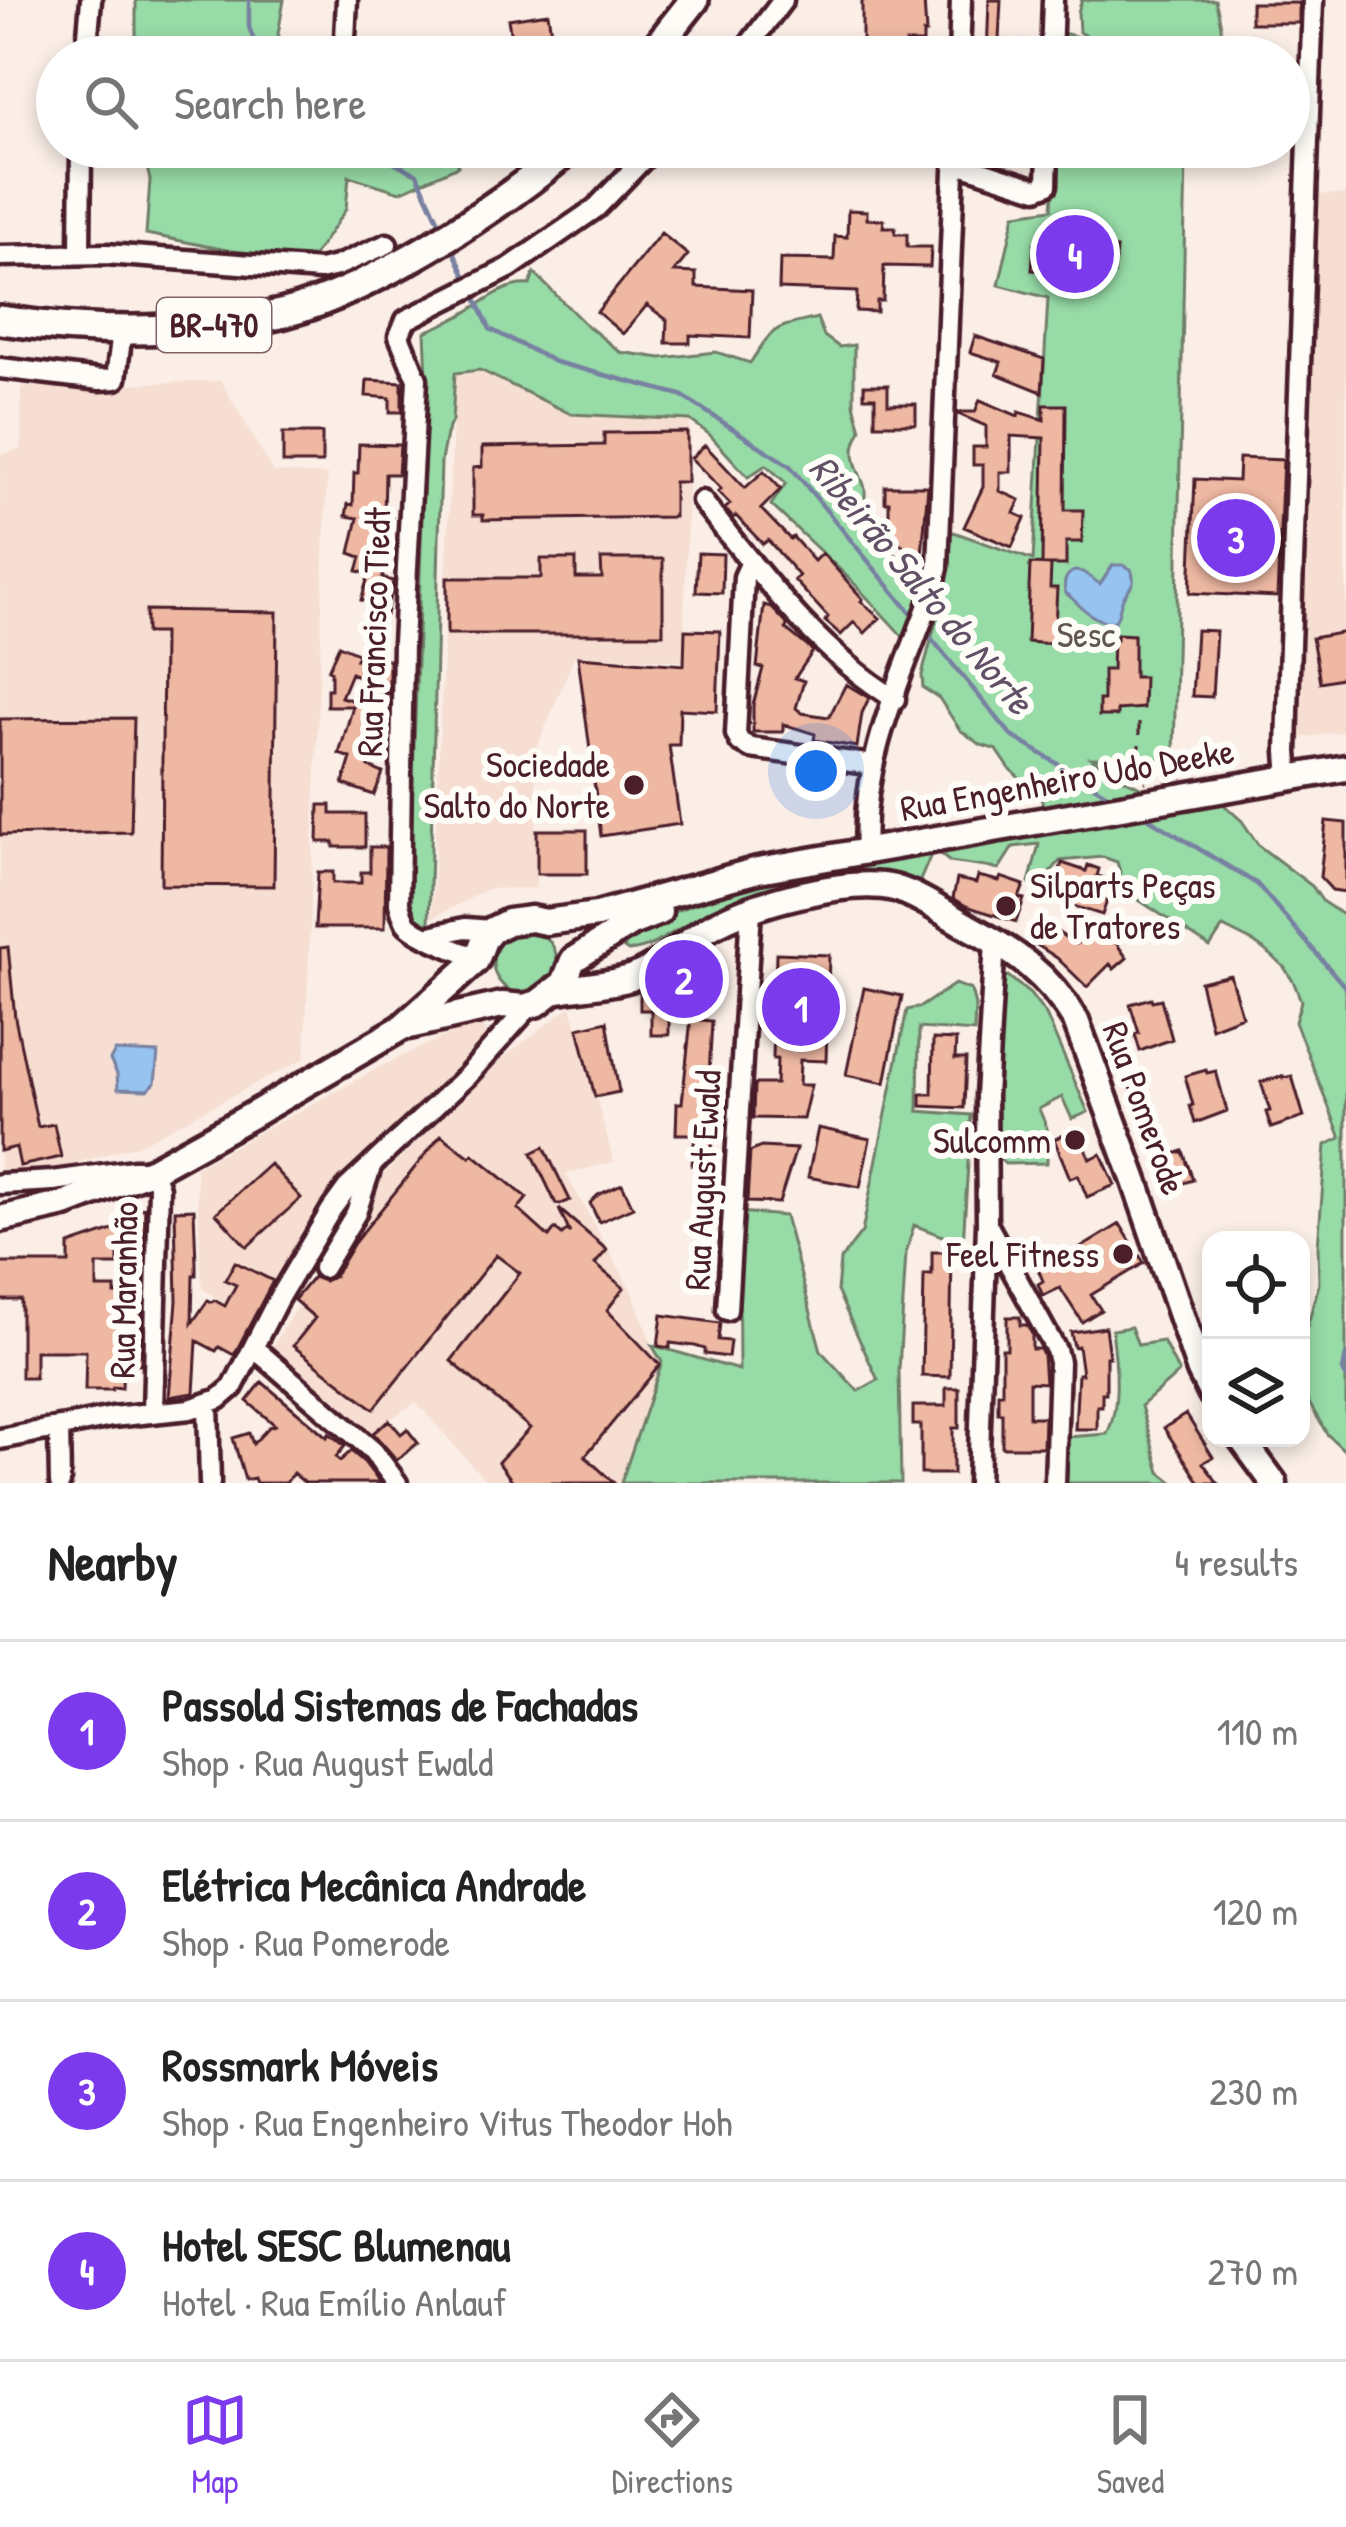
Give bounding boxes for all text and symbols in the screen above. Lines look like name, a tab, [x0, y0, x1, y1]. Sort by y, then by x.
search box	[36, 36, 1310, 168]
icon: search	[78, 69, 144, 135]
text: Search here	[174, 72, 366, 133]
pin: 4	[1036, 209, 1114, 299]
road number: BR-470	[157, 298, 271, 352]
water label: Ribeirão Salto do Norte	[798, 443, 1048, 726]
pin: 3	[1197, 493, 1275, 583]
street label: Rua Francisco Tiedt	[344, 506, 401, 757]
park label: Sesc	[1057, 609, 1115, 658]
street label: Rua Engenheiro Udo Deeke	[896, 725, 1237, 832]
place label: Sociedade Salto do Norte	[424, 739, 610, 829]
your location	[786, 741, 846, 801]
marker: Sociedade Salto do Norte	[621, 772, 647, 798]
place label: Silparts Peças de Tratores	[1030, 860, 1216, 950]
marker: Silparts Peças de Tratores	[993, 893, 1019, 919]
pin: 2	[645, 934, 723, 1024]
pin: 1	[762, 962, 840, 1052]
street label: Rua Pomerode	[1092, 1015, 1199, 1201]
street label: Rua August Ewald	[671, 1069, 732, 1291]
place label: Sulcomm	[933, 1115, 1051, 1164]
marker: Sulcomm	[1062, 1127, 1088, 1153]
street label: Rua Maranhão	[96, 1201, 149, 1379]
place label: Feel Fitness	[946, 1229, 1099, 1278]
map controls	[1202, 1231, 1310, 1447]
button: locate	[1202, 1231, 1310, 1339]
marker: Feel Fitness	[1110, 1241, 1136, 1267]
button: layers	[1202, 1339, 1310, 1447]
text: Nearby	[48, 1527, 178, 1596]
text: 4 results	[1174, 1535, 1298, 1588]
text: Passold Sistemas de Fachadas	[162, 1674, 638, 1735]
text: 1	[80, 1704, 94, 1757]
text: 110 m	[1217, 1704, 1298, 1757]
text: Shop · Rua August Ewald	[162, 1735, 493, 1788]
text: Elétrica Mecânica Andrade	[162, 1854, 586, 1915]
text: 2	[78, 1884, 96, 1937]
text: 120 m	[1213, 1884, 1298, 1937]
text: Shop · Rua Pomerode	[162, 1915, 450, 1968]
text: Rossmark Móveis	[162, 2034, 438, 2095]
text: 3	[78, 2064, 96, 2117]
text: 230 m	[1209, 2064, 1298, 2117]
text: Shop · Rua Engenheiro Vitus Theodor Hoh	[162, 2095, 733, 2148]
text: Hotel SESC Blumenau	[162, 2214, 510, 2275]
text: 4	[80, 2244, 94, 2297]
text: 270 m	[1207, 2244, 1298, 2297]
text: Hotel · Rua Emílio Anlauf	[162, 2275, 507, 2328]
tab: Map	[182, 2387, 248, 2503]
tab: Directions	[612, 2387, 733, 2503]
tab: Saved	[1097, 2387, 1164, 2503]

